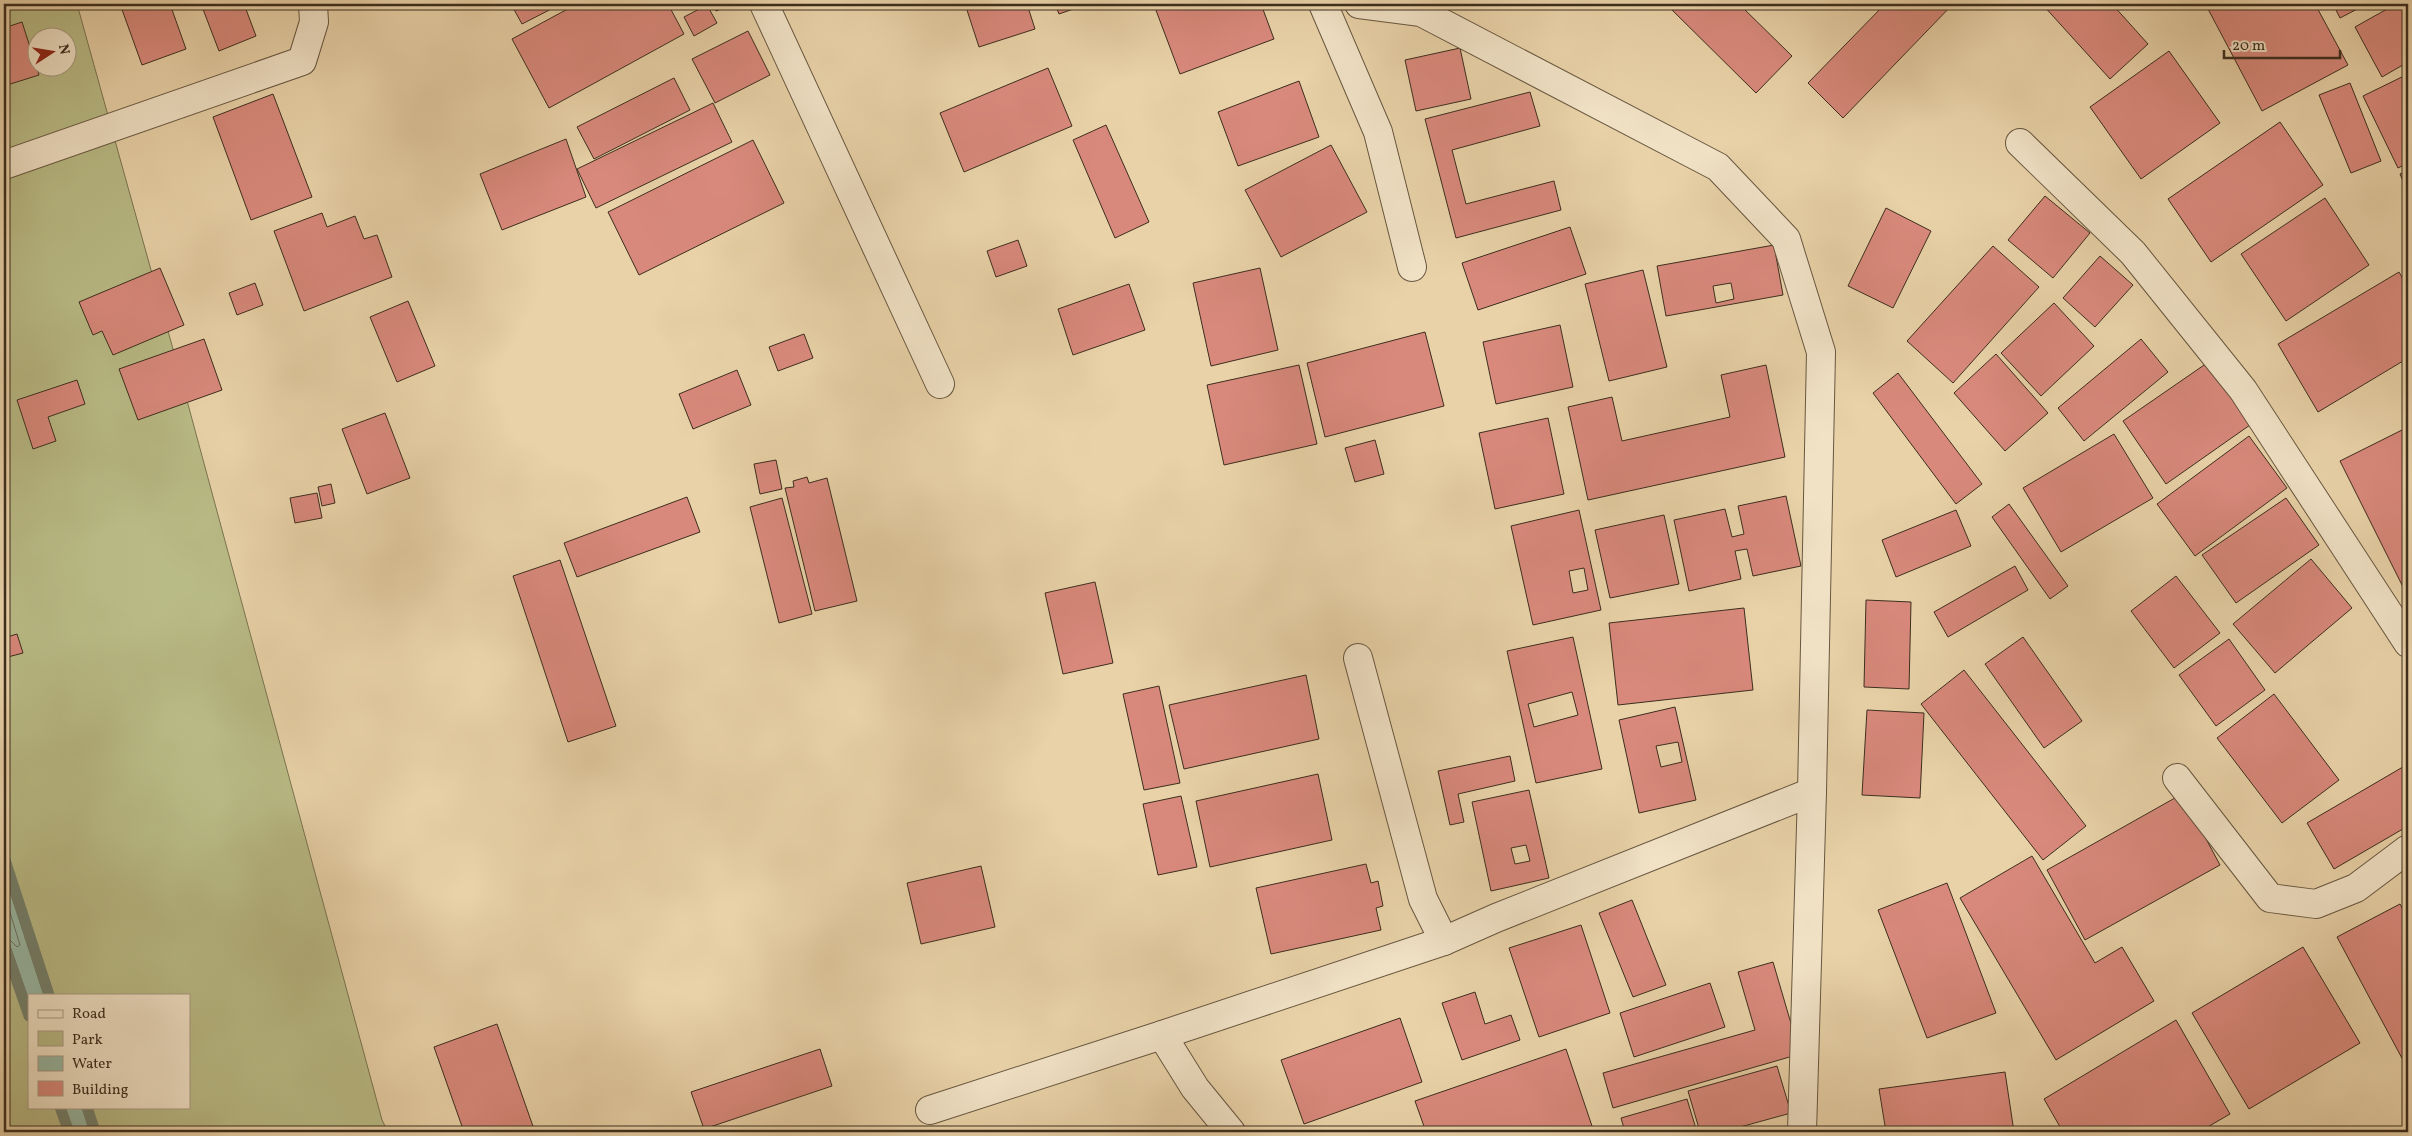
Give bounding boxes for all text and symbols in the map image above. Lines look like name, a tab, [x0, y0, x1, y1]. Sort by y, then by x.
north arrow	[28, 28, 78, 78]
scale bar	[2224, 28, 2341, 60]
text: 20 m	[2232, 36, 2265, 57]
text: N	[53, 43, 74, 57]
legend	[28, 994, 190, 1108]
text: Road	[72, 1004, 106, 1025]
text: Park	[72, 1030, 103, 1051]
text: Water	[72, 1054, 112, 1075]
text: Building	[72, 1080, 129, 1101]

